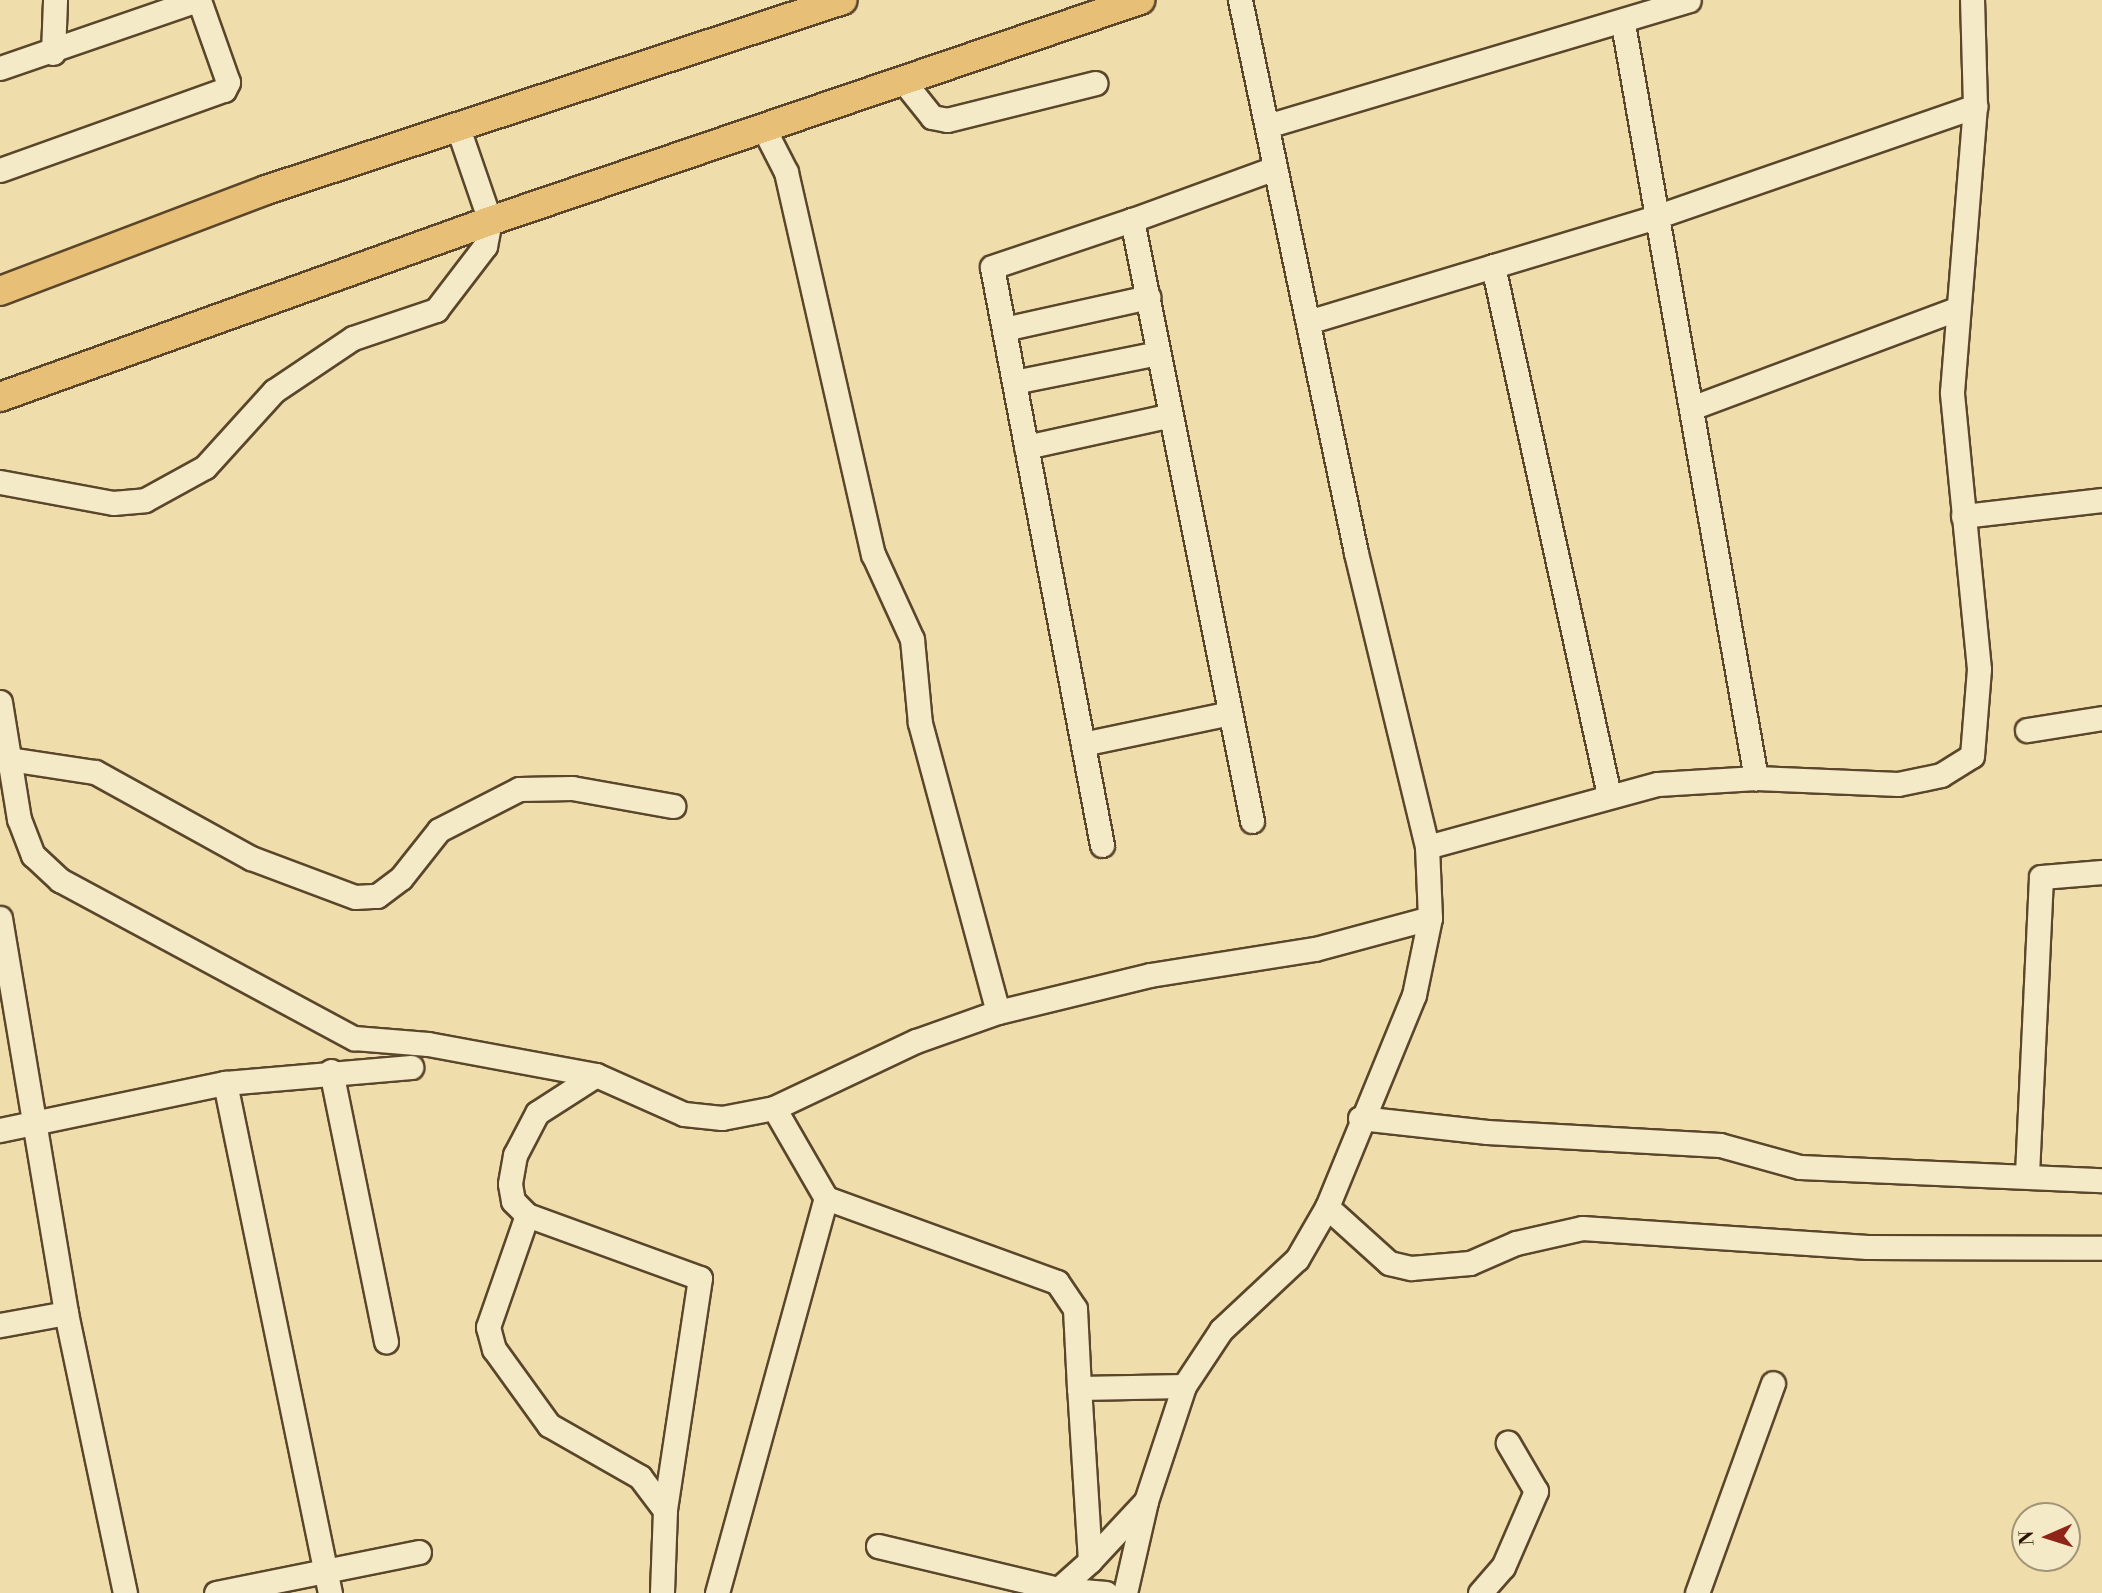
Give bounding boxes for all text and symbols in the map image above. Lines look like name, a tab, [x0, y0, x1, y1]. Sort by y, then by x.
north arrow	[2011, 1502, 2081, 1572]
text: N	[2015, 1530, 2039, 1546]

